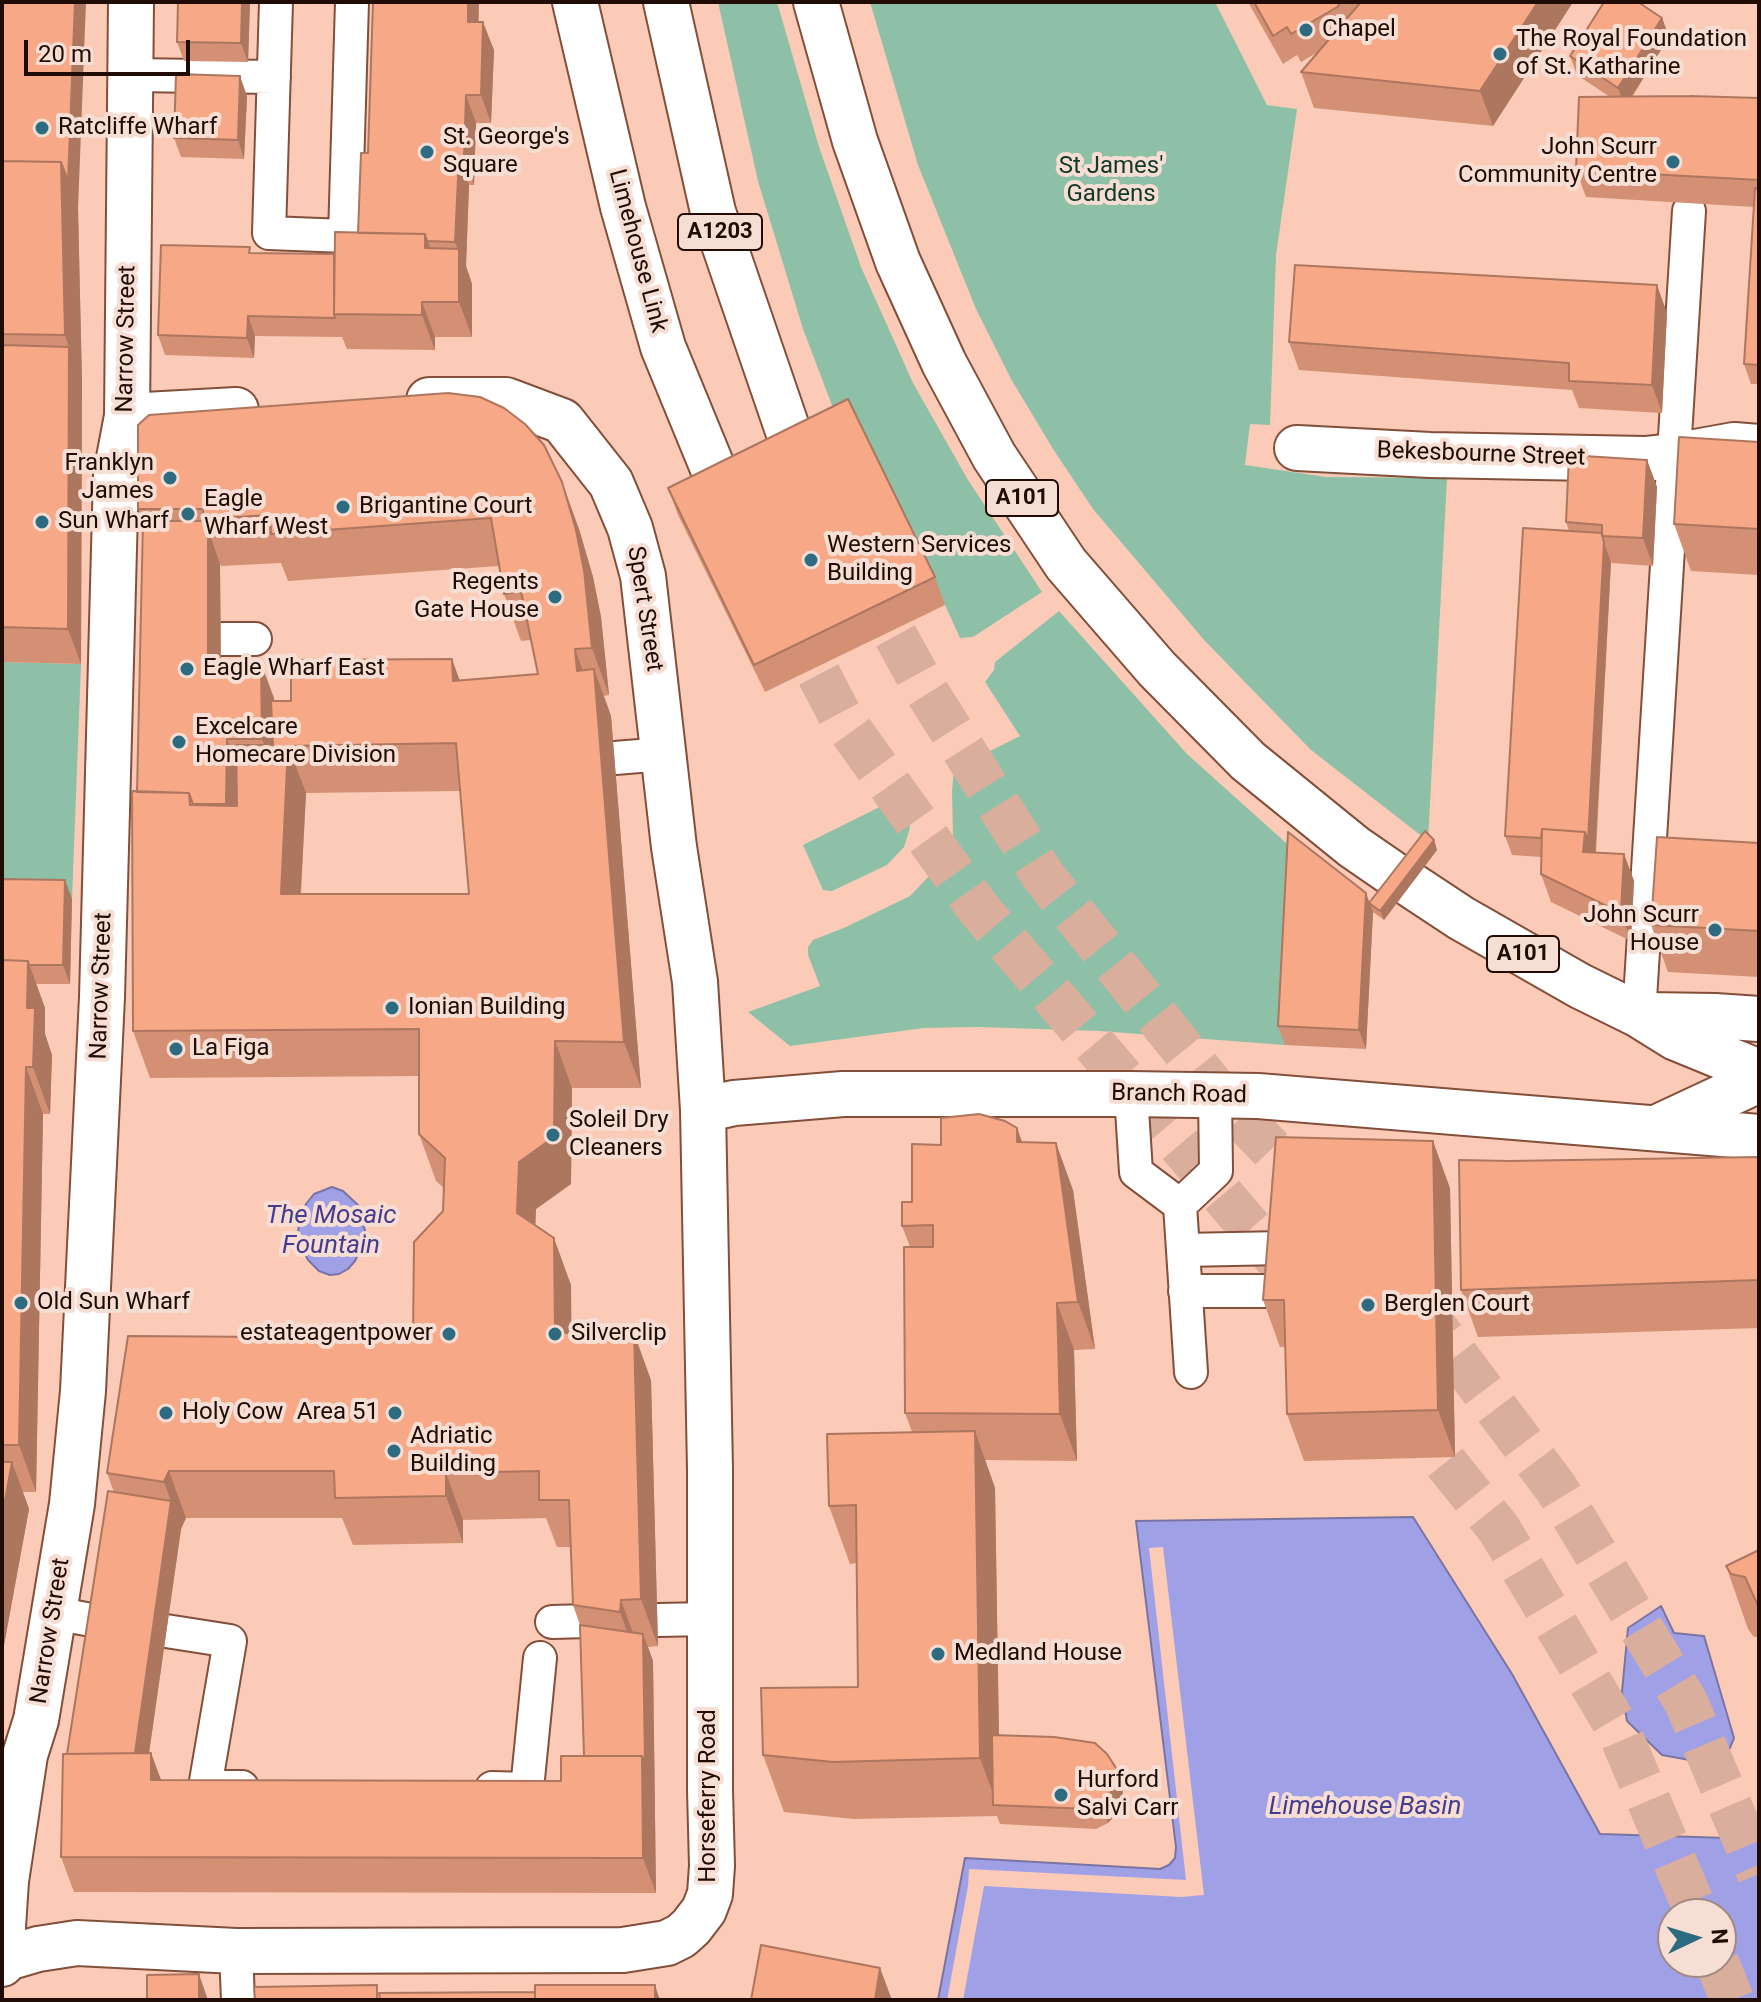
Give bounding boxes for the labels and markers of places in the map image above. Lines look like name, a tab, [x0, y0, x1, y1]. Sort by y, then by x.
place label: Chapel	[1322, 16, 1396, 44]
marker: Chapel	[1297, 21, 1315, 39]
place label: The Royal Foundation of St. Katharine	[1516, 26, 1747, 82]
marker: The Royal Foundation of St. Katharine	[1491, 45, 1509, 63]
place label: Ratcliffe Wharf	[58, 114, 217, 142]
marker: Ratcliffe Wharf	[33, 119, 51, 137]
place label: St. George's Square	[443, 124, 570, 180]
place label: John Scurr Community Centre	[1458, 134, 1657, 190]
marker: St. George's Square	[418, 143, 436, 161]
marker: John Scurr Community Centre	[1664, 153, 1682, 171]
place label: Franklyn James	[64, 450, 154, 506]
marker: Franklyn James	[161, 469, 179, 487]
place label: Eagle Wharf West	[204, 486, 328, 542]
place label: Brigantine Court	[359, 493, 532, 521]
marker: Brigantine Court	[334, 498, 352, 516]
marker: Eagle Wharf West	[179, 505, 197, 523]
place label: Sun Wharf	[58, 508, 169, 536]
marker: Sun Wharf	[33, 513, 51, 531]
place label: Western Services Building	[827, 532, 1011, 588]
marker: Western Services Building	[802, 551, 820, 569]
place label: Regents Gate House	[414, 569, 539, 625]
marker: Regents Gate House	[546, 588, 564, 606]
place label: Eagle Wharf East	[203, 655, 385, 683]
marker: Eagle Wharf East	[178, 660, 196, 678]
place label: Excelcare Homecare Division	[195, 714, 396, 770]
marker: Excelcare Homecare Division	[170, 733, 188, 751]
place label: John Scurr House	[1583, 902, 1699, 958]
marker: John Scurr House	[1706, 921, 1724, 939]
place label: Ionian Building	[408, 994, 566, 1022]
marker: Ionian Building	[383, 999, 401, 1017]
place label: La Figa	[192, 1035, 270, 1063]
marker: La Figa	[167, 1040, 185, 1058]
place label: Soleil Dry Cleaners	[569, 1107, 669, 1163]
marker: Soleil Dry Cleaners	[544, 1126, 562, 1144]
place label: Old Sun Wharf	[37, 1289, 190, 1317]
place label: Berglen Court	[1384, 1291, 1530, 1319]
marker: Old Sun Wharf	[12, 1294, 30, 1312]
marker: Berglen Court	[1359, 1296, 1377, 1314]
place label: estateagentpower	[240, 1320, 433, 1348]
place label: Silverclip	[571, 1320, 667, 1348]
marker: estateagentpower	[440, 1325, 458, 1343]
marker: Silverclip	[546, 1325, 564, 1343]
place label: Holy Cow	[182, 1399, 283, 1427]
place label: Area 51	[297, 1399, 379, 1427]
marker: Holy Cow	[157, 1404, 175, 1422]
marker: Area 51	[386, 1404, 404, 1422]
place label: Adriatic Building	[410, 1423, 496, 1479]
marker: Adriatic Building	[385, 1442, 403, 1460]
place label: Medland House	[954, 1640, 1122, 1668]
marker: Medland House	[929, 1645, 947, 1663]
place label: Hurford Salvi Carr	[1077, 1767, 1178, 1823]
marker: Hurford Salvi Carr	[1052, 1786, 1070, 1804]

